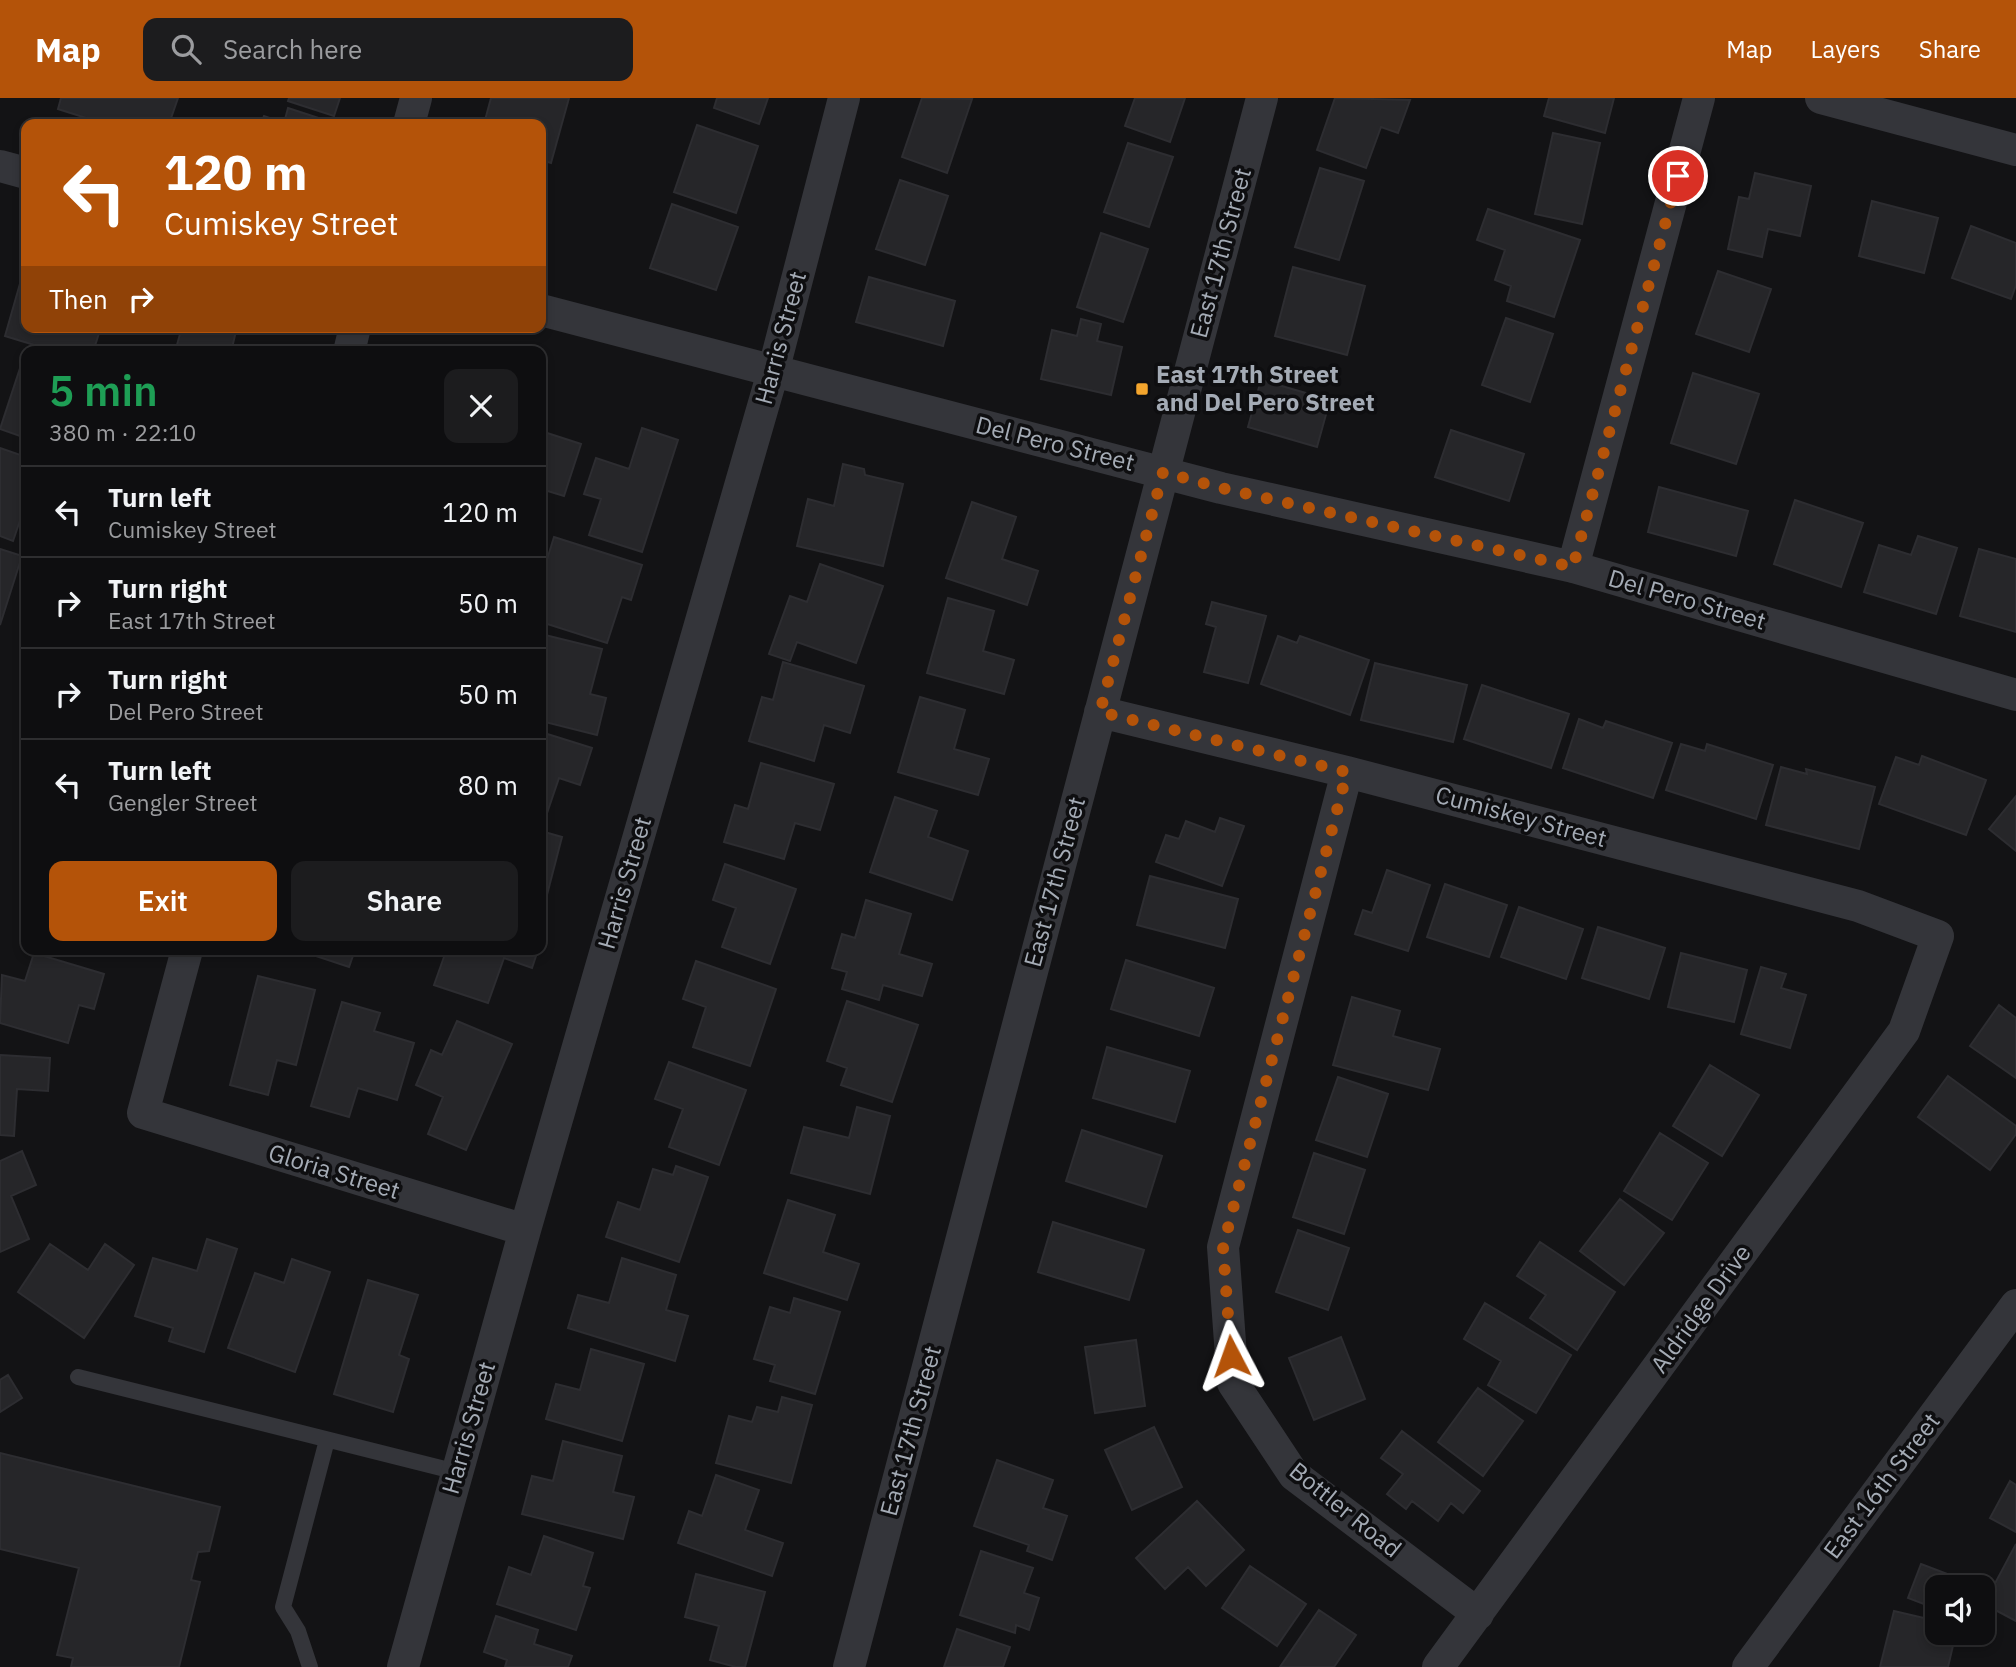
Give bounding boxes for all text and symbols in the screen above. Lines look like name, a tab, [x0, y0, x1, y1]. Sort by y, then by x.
search box	[143, 18, 633, 81]
text: Map	[35, 28, 101, 71]
icon: search	[167, 30, 205, 68]
text: Search here	[223, 32, 362, 66]
text: Map	[1726, 33, 1773, 65]
text: Layers	[1811, 33, 1881, 65]
text: Share	[1919, 33, 1981, 65]
text: 120 m	[164, 140, 308, 203]
pin	[1648, 146, 1708, 206]
icon: left	[49, 147, 140, 238]
icon: arrive	[1659, 157, 1697, 195]
street label: East 17th Street	[1182, 164, 1258, 341]
text: Cumiskey Street	[164, 202, 399, 244]
street label: Harris Street	[747, 268, 813, 408]
icon: right	[122, 280, 160, 318]
text: Then	[49, 282, 108, 316]
place label: East 17th Street and Del Pero Street	[1156, 358, 1375, 418]
text: 5 min	[49, 363, 158, 418]
button: close	[444, 369, 518, 443]
marker: East 17th Street and Del Pero Street	[1134, 381, 1150, 397]
street label: Del Pero Street	[973, 408, 1138, 478]
text: 380 m · 22:10	[49, 417, 196, 447]
text: Turn left	[108, 480, 211, 514]
icon: left	[49, 493, 87, 531]
text: 120 m	[442, 495, 518, 529]
text: Cumiskey Street	[108, 514, 277, 544]
street label: Del Pero Street	[1605, 561, 1770, 637]
text: Turn right	[108, 571, 227, 605]
icon: right	[49, 584, 87, 622]
text: 50 m	[458, 586, 518, 620]
text: East 17th Street	[108, 605, 276, 635]
text: Turn right	[108, 662, 227, 696]
icon: right	[49, 675, 87, 713]
text: 50 m	[458, 677, 518, 711]
text: Del Pero Street	[108, 696, 264, 726]
text: Turn left	[108, 753, 211, 787]
icon: left	[49, 766, 87, 804]
text: 80 m	[458, 768, 518, 802]
street label: Cumiskey Street	[1432, 778, 1610, 854]
text: Gengler Street	[108, 787, 258, 817]
street label: East 17th Street	[1016, 793, 1092, 970]
street label: Harris Street	[590, 813, 658, 953]
button: Exit	[49, 861, 277, 941]
button: Share	[291, 861, 518, 941]
street label: Gloria Street	[265, 1136, 404, 1206]
street label: Aldridge Drive	[1643, 1238, 1758, 1379]
position arrow	[1194, 1319, 1268, 1393]
street label: East 17th Street	[872, 1342, 948, 1519]
street label: Harris Street	[434, 1358, 502, 1498]
street label: East 16th Street	[1816, 1406, 1947, 1565]
street label: Bottler Road	[1283, 1454, 1408, 1564]
map controls	[1925, 1575, 1995, 1645]
button: sound	[1925, 1575, 1995, 1645]

